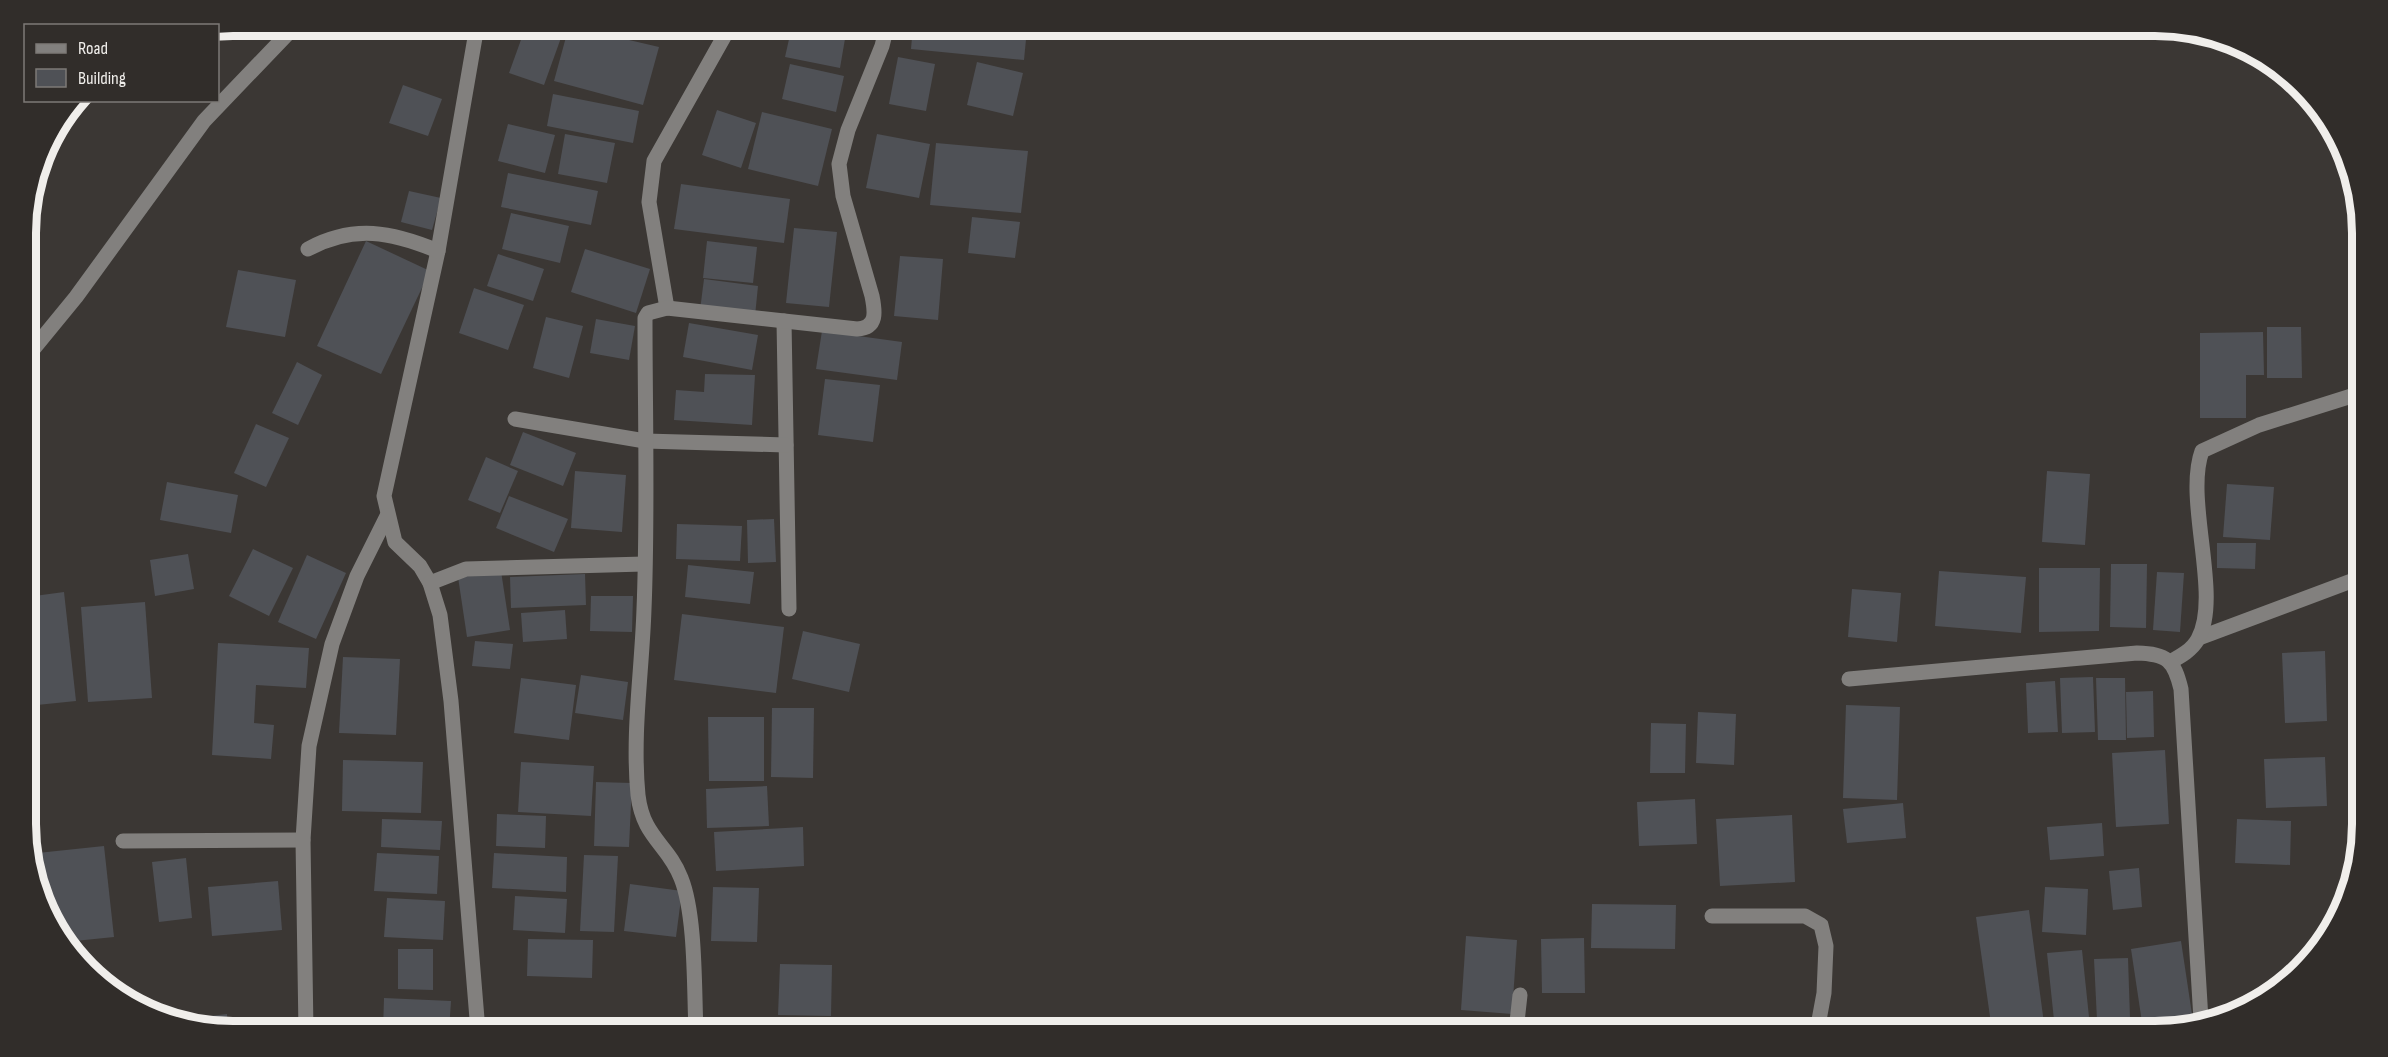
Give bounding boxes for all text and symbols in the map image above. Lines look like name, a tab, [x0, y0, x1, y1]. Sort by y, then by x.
legend	[24, 24, 219, 102]
text: Road	[78, 38, 108, 59]
text: Building	[78, 68, 126, 89]

